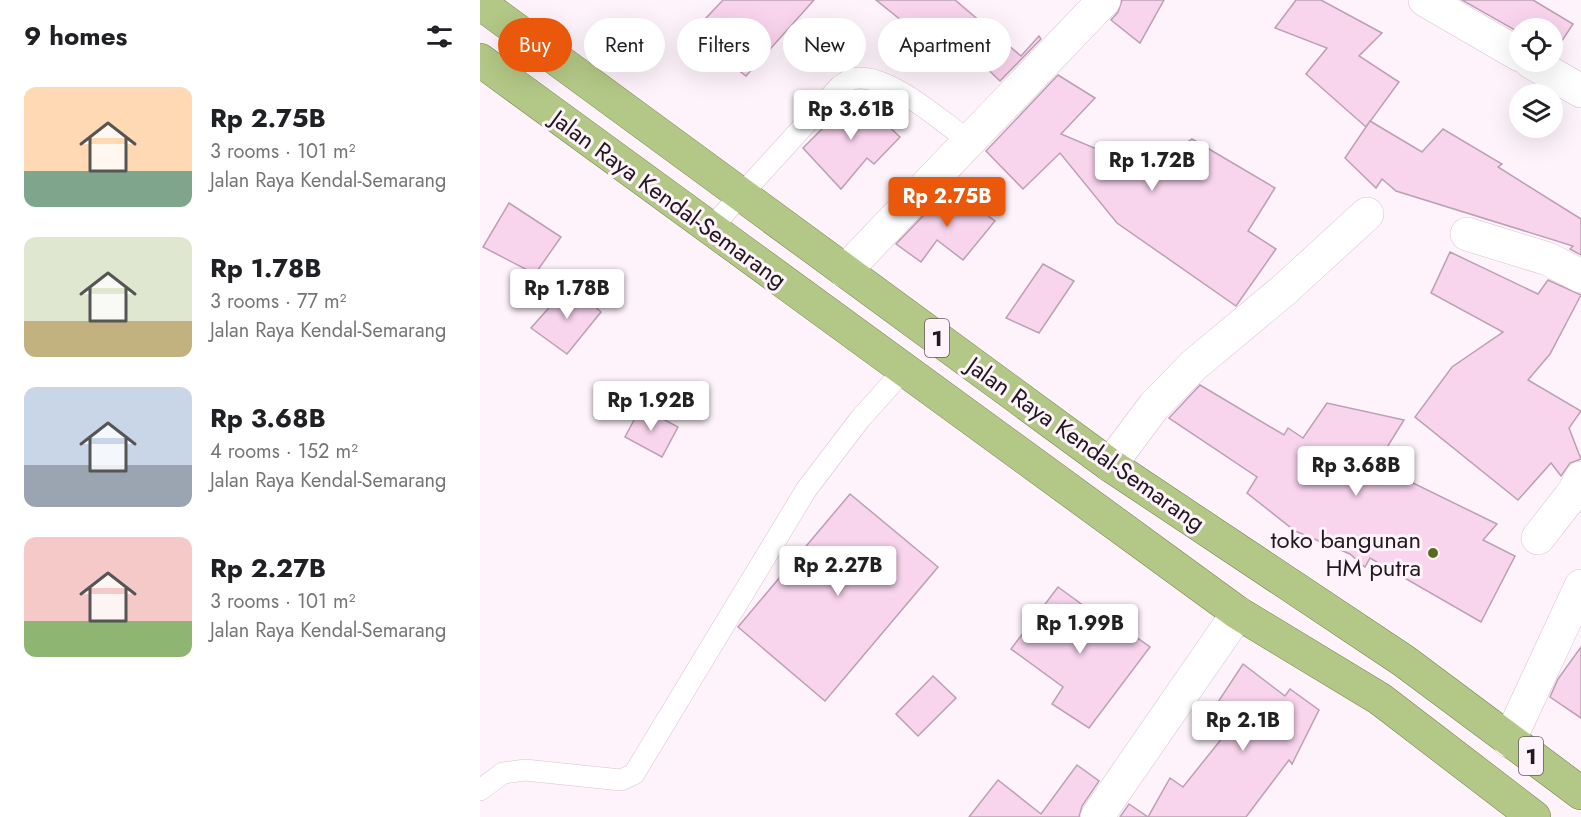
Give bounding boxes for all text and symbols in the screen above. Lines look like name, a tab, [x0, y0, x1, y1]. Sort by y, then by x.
text: 9 homes	[24, 17, 127, 55]
chip: Buy	[498, 18, 572, 72]
chip: Rent	[584, 18, 665, 72]
chip: Filters	[677, 18, 771, 72]
chip: New	[783, 18, 866, 72]
chip: Apartment	[878, 18, 1011, 72]
map controls	[1509, 18, 1563, 138]
button: locate	[1509, 18, 1563, 72]
icon: filters	[423, 20, 456, 53]
button: layers	[1509, 84, 1563, 138]
pin: Rp 3.61B	[789, 90, 913, 141]
text: Rp 3.61B	[808, 95, 894, 124]
text: Rp 2.75B	[210, 99, 326, 137]
street label: Jalan Raya Kendal-Semarang	[542, 100, 794, 297]
icon: home	[72, 111, 144, 183]
text: 3 rooms · 101 m²	[210, 137, 356, 166]
pin: Rp 1.72B	[1090, 141, 1214, 192]
text: Rp 1.72B	[1109, 146, 1195, 175]
text: Jalan Raya Kendal-Semarang	[210, 166, 446, 195]
pin: Rp 2.75B	[885, 177, 1009, 228]
text: Rp 2.75B	[902, 182, 992, 211]
text: Rp 1.78B	[210, 249, 322, 287]
icon: home	[72, 261, 144, 333]
pin: Rp 1.78B	[505, 269, 629, 320]
text: Rp 1.78B	[524, 274, 610, 303]
text: 3 rooms · 77 m²	[210, 287, 347, 316]
text: Jalan Raya Kendal-Semarang	[210, 316, 446, 345]
road number: 1	[925, 319, 949, 357]
street label: Jalan Raya Kendal-Semarang	[957, 347, 1212, 540]
pin: Rp 1.92B	[589, 381, 713, 432]
text: Rp 1.92B	[607, 386, 695, 415]
text: Rp 3.68B	[210, 399, 326, 437]
icon: home	[72, 411, 144, 483]
text: 4 rooms · 152 m²	[210, 437, 358, 466]
pin: Rp 3.68B	[1294, 446, 1418, 497]
text: Rp 3.68B	[1311, 451, 1401, 480]
text: Jalan Raya Kendal-Semarang	[210, 466, 446, 495]
place label: toko bangunan HM putra	[1271, 522, 1421, 585]
pin: Rp 2.27B	[776, 546, 900, 597]
marker: toko bangunan HM putra	[1426, 546, 1440, 560]
text: Rp 2.27B	[210, 549, 326, 587]
text: Rp 2.27B	[793, 551, 883, 580]
icon: home	[72, 561, 144, 633]
text: 3 rooms · 101 m²	[210, 587, 356, 616]
pin: Rp 1.99B	[1018, 604, 1142, 655]
text: Rp 1.99B	[1036, 609, 1124, 638]
text: Jalan Raya Kendal-Semarang	[210, 616, 446, 645]
pin: Rp 2.1B	[1188, 701, 1298, 752]
text: Rp 2.1B	[1206, 706, 1280, 735]
road number: 1	[1519, 737, 1543, 775]

